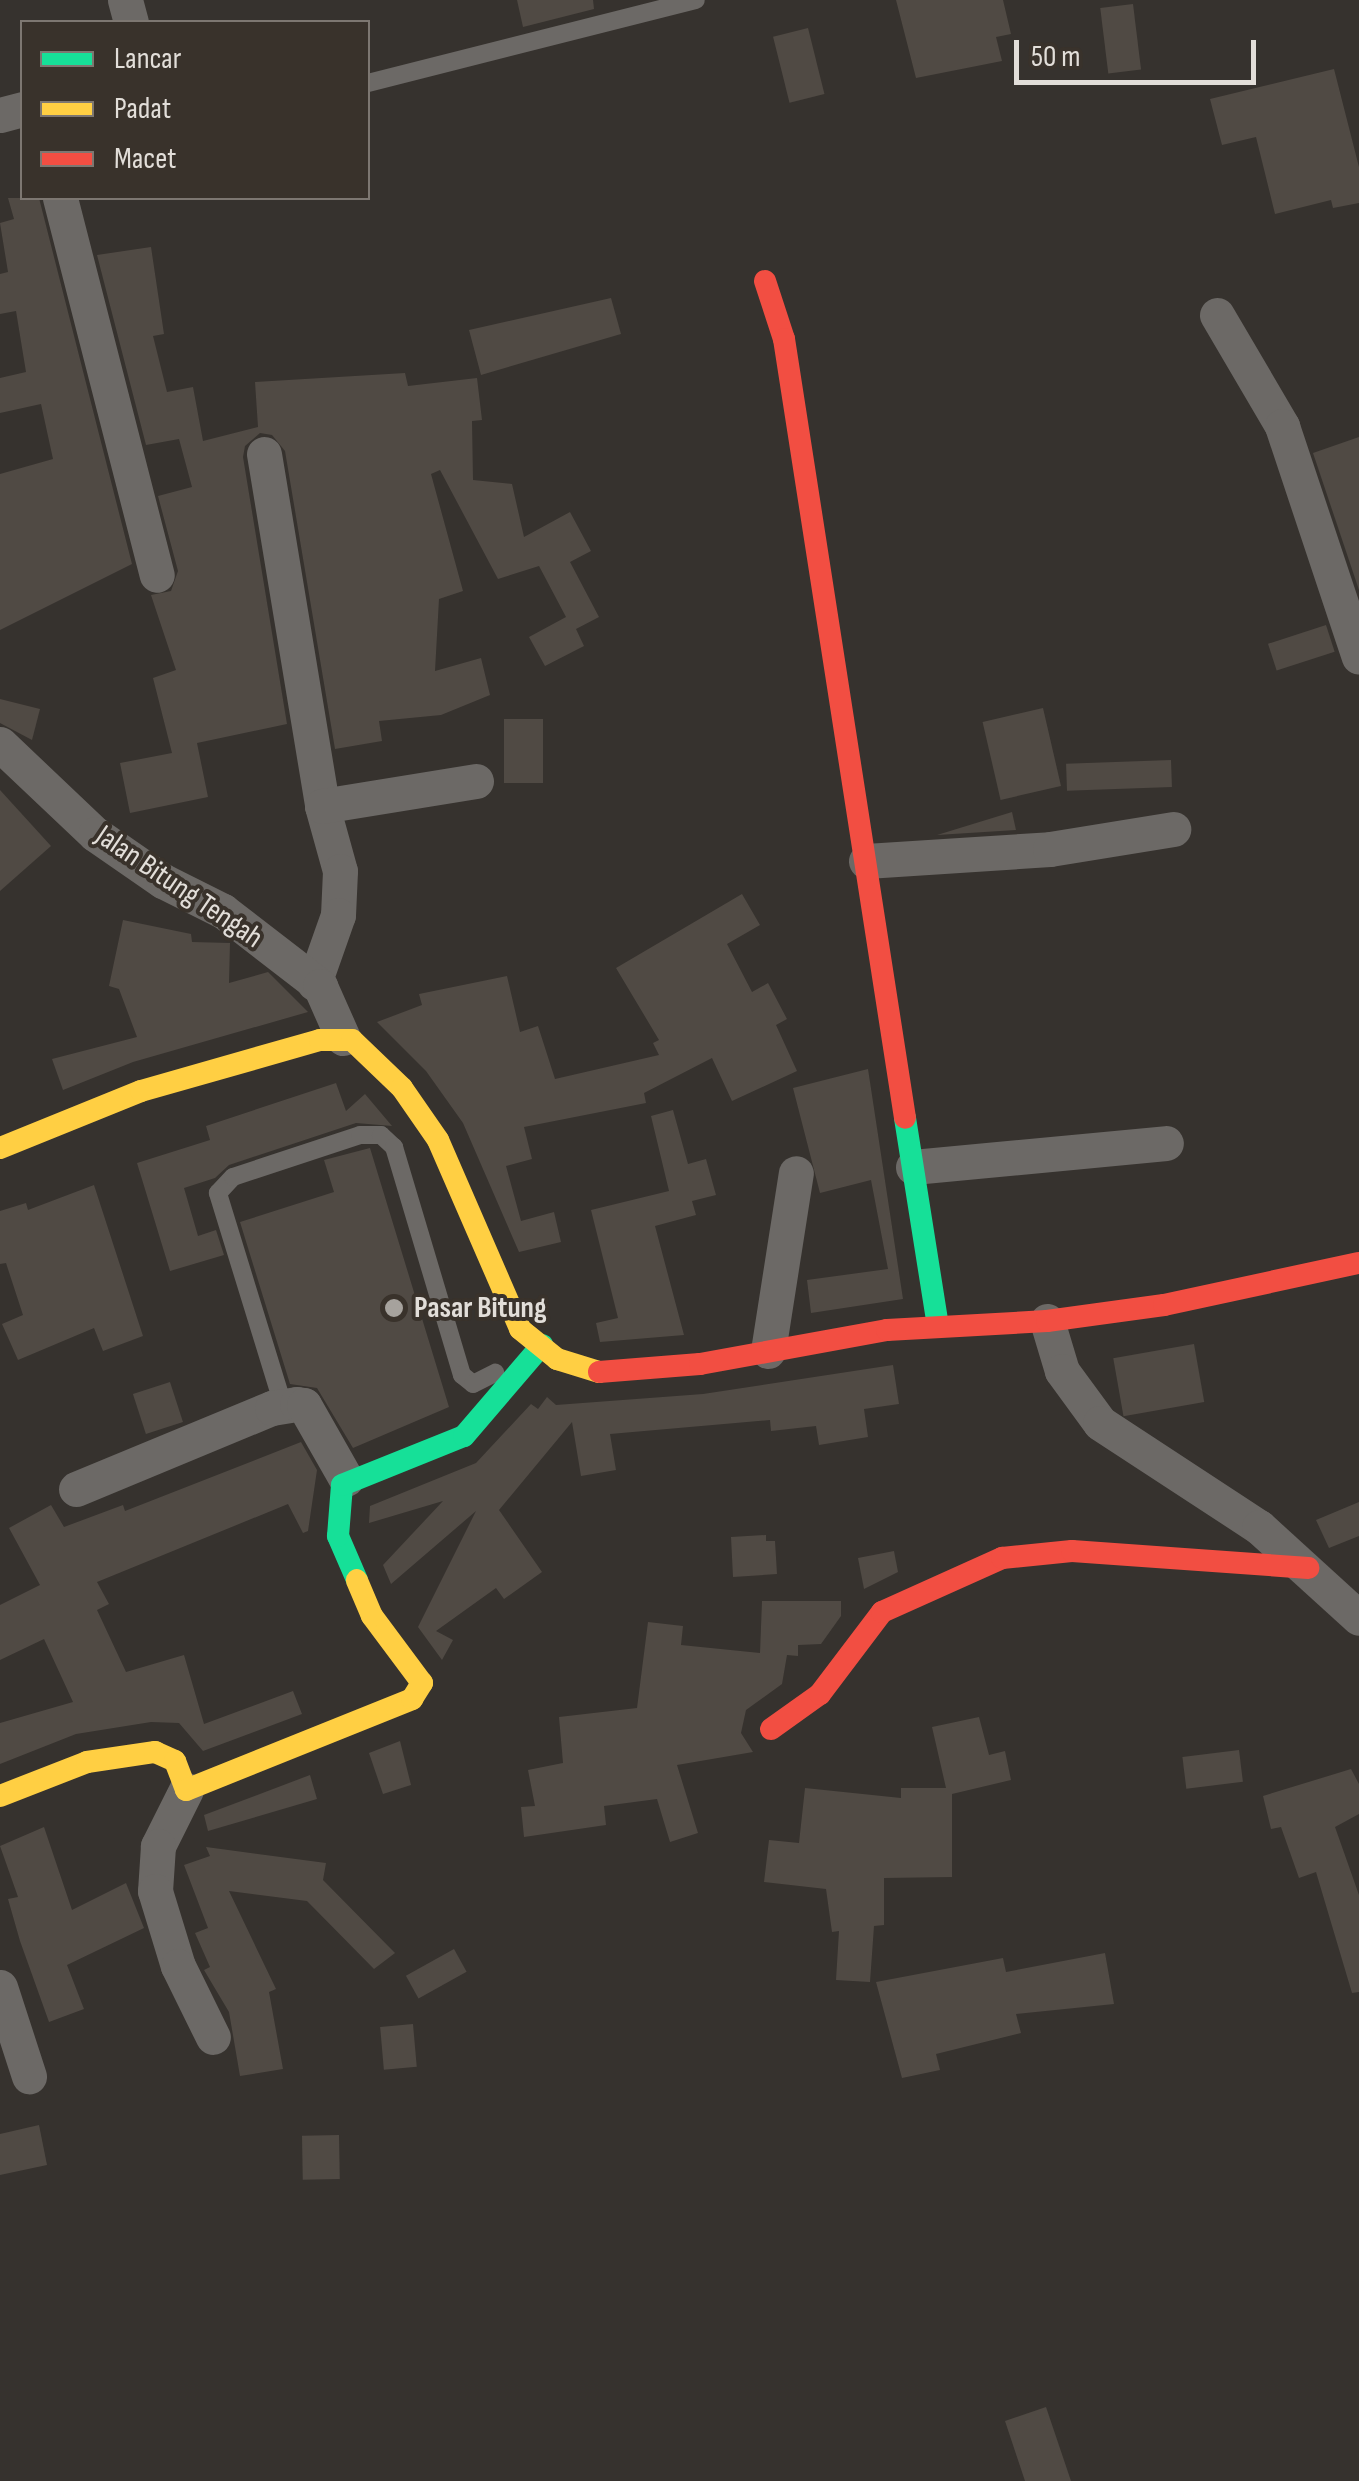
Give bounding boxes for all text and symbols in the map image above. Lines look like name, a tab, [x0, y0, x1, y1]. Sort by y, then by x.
legend	[20, 20, 370, 200]
scale bar	[1019, 20, 1262, 82]
text: 50 m	[1031, 39, 1080, 75]
text: Lancar	[114, 41, 181, 77]
text: Padat	[114, 91, 171, 127]
text: Macet	[114, 141, 176, 177]
street label: Jalan Bitung Tengah	[89, 818, 269, 956]
place label: Pasar Bitung	[414, 1290, 547, 1326]
marker: Pasar Bitung	[383, 1297, 405, 1319]

